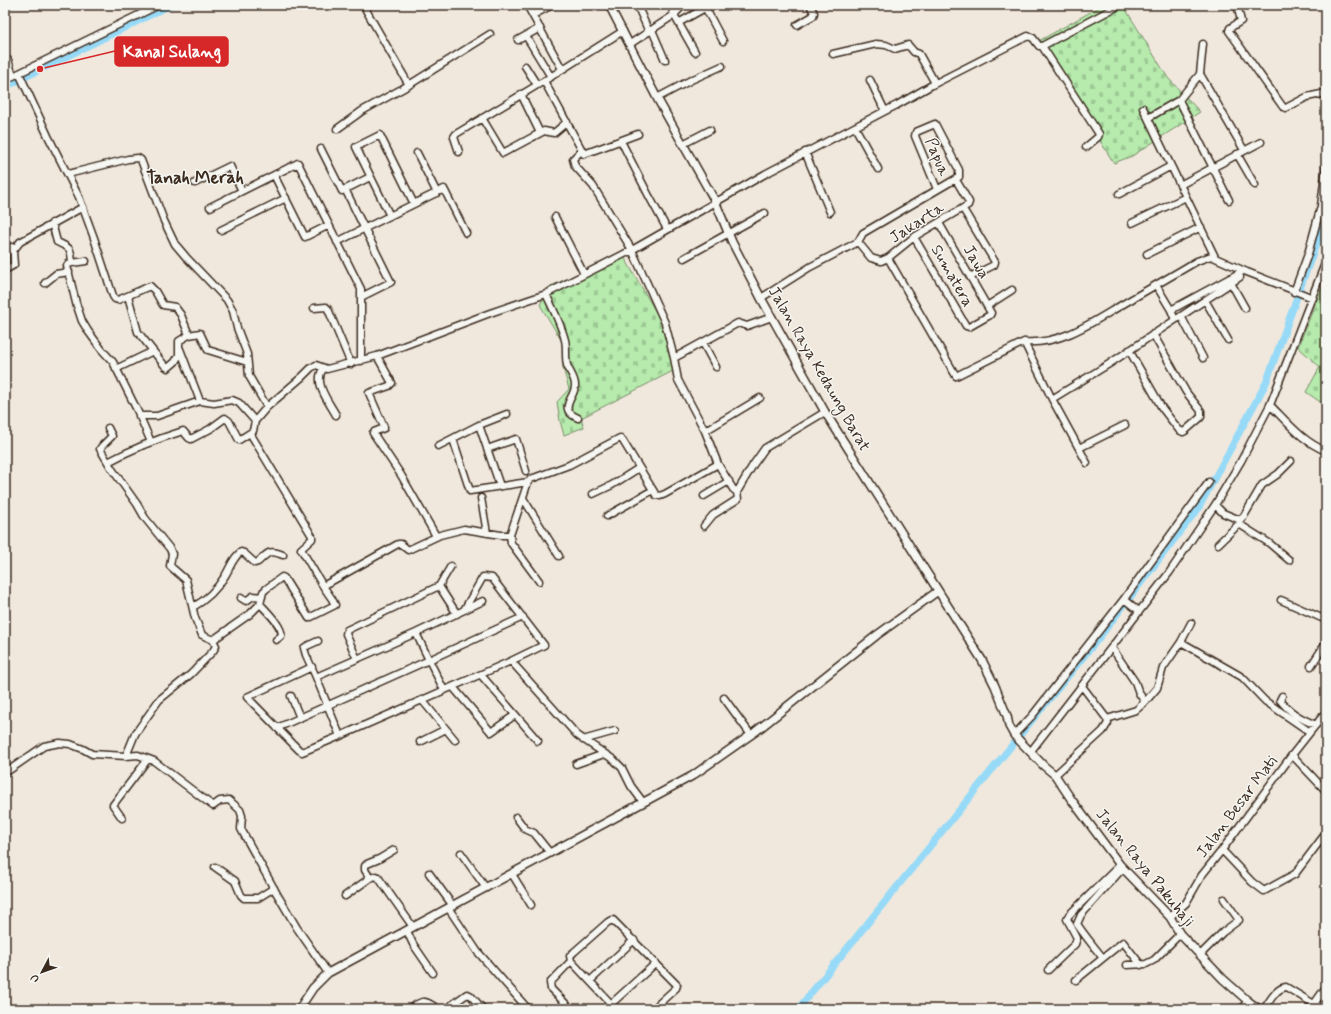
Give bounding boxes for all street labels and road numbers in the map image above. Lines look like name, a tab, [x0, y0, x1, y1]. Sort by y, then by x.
street label: Papua	[920, 135, 955, 180]
street label: Jakarta	[886, 197, 948, 248]
street label: Sumatera	[926, 241, 978, 311]
street label: Jawa	[958, 241, 994, 283]
street label: Jalan Raya Kedaung Barat	[762, 283, 875, 456]
street label: Jalan Besar Mati	[1192, 752, 1282, 862]
street label: Jalan Raya Pakuhaji	[1091, 805, 1199, 931]

